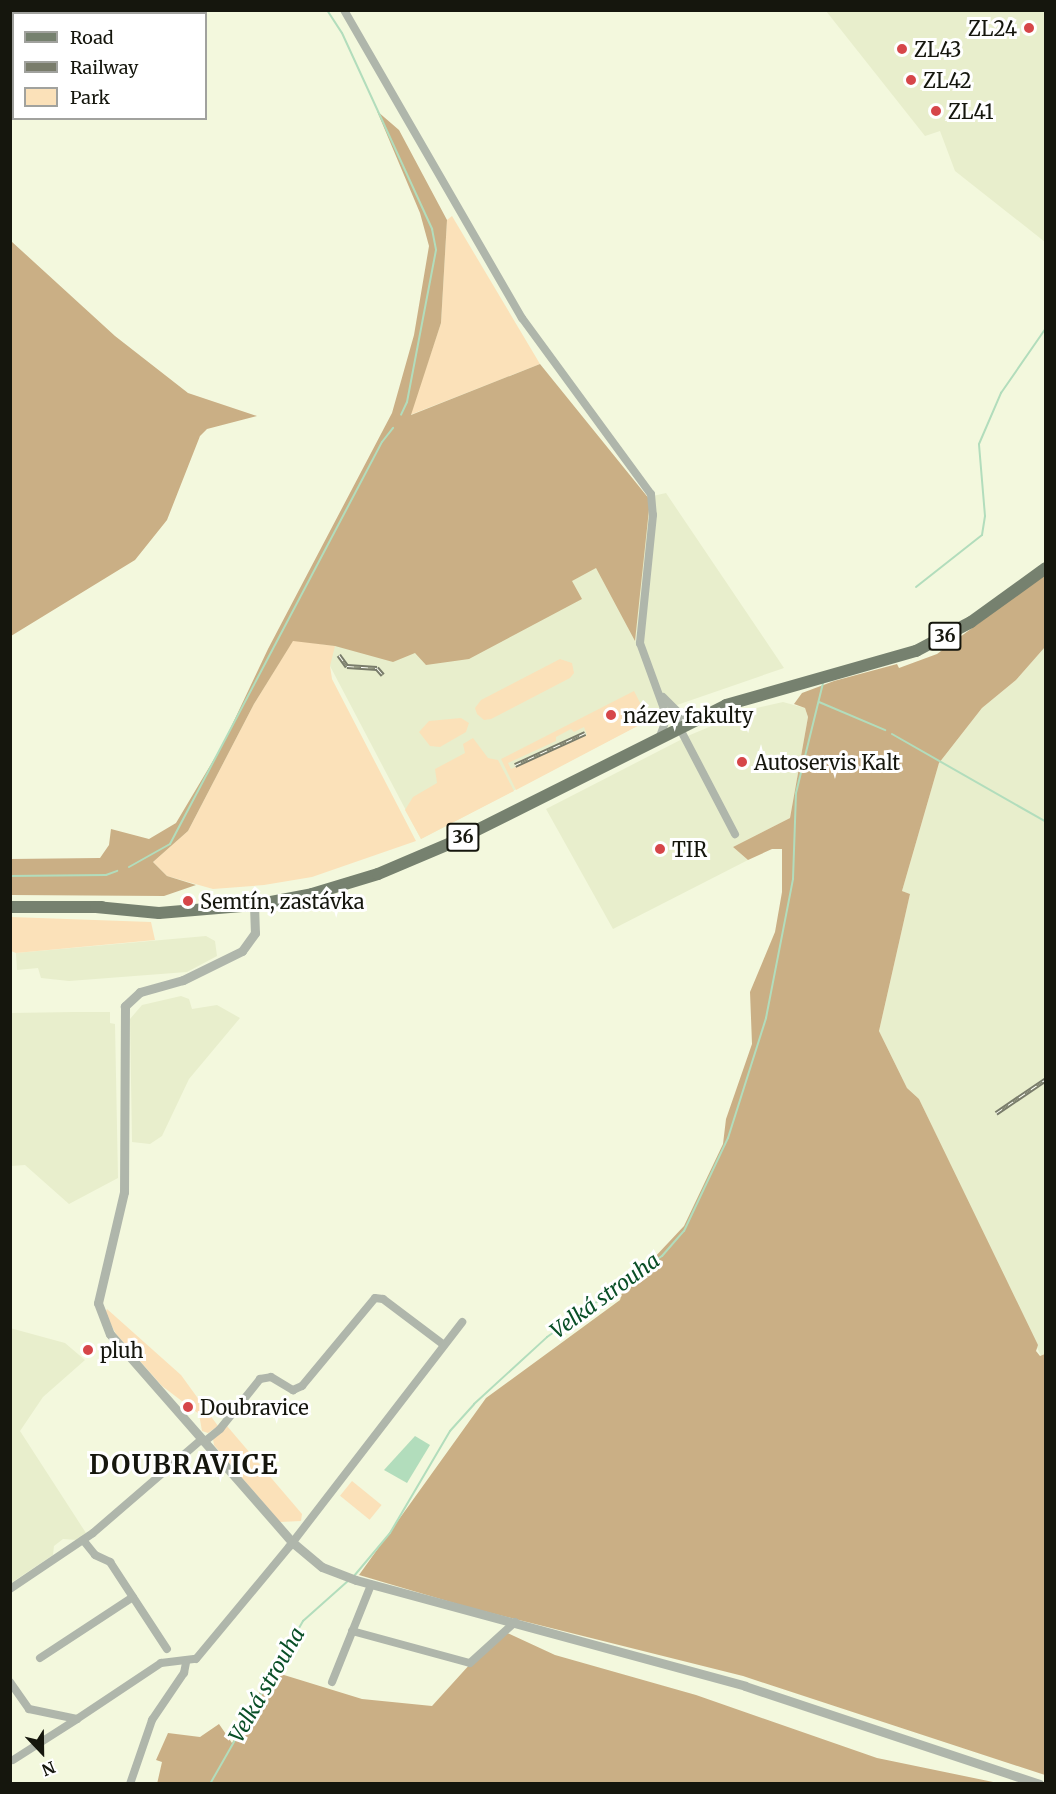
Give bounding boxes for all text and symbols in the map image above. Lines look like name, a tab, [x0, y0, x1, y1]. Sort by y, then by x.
legend	[12, 12, 207, 120]
place label: ZL24	[968, 16, 1017, 40]
marker: ZL24	[1022, 21, 1036, 35]
text: Road	[70, 26, 114, 49]
place label: ZL43	[914, 37, 962, 61]
marker: ZL43	[895, 42, 909, 56]
text: Railway	[70, 56, 138, 79]
place label: ZL42	[923, 68, 972, 92]
marker: ZL42	[904, 73, 918, 87]
text: Park	[70, 86, 110, 109]
place label: ZL41	[948, 99, 993, 123]
marker: ZL41	[929, 104, 943, 118]
road number: 36	[927, 621, 963, 651]
place label: název fakulty	[623, 703, 753, 727]
marker: název fakulty	[604, 708, 618, 722]
place label: Autoservis Kalt	[754, 750, 900, 774]
marker: Autoservis Kalt	[735, 755, 749, 769]
road number: 36	[445, 822, 481, 852]
place label: TIR	[672, 837, 707, 861]
marker: TIR	[653, 842, 667, 856]
place label: Semtín, zastávka	[200, 889, 364, 913]
marker: Semtín, zastávka	[181, 894, 195, 908]
water label: Velká strouha	[545, 1248, 665, 1344]
place label: pluh	[100, 1338, 144, 1362]
marker: pluh	[81, 1343, 95, 1357]
place label: Doubravice	[200, 1395, 309, 1419]
marker: Doubravice	[181, 1400, 195, 1414]
district label: DOUBRAVICE	[89, 1449, 279, 1481]
water label: Velká strouha	[224, 1623, 310, 1747]
north arrow	[12, 1722, 72, 1782]
text: N	[39, 1757, 58, 1780]

